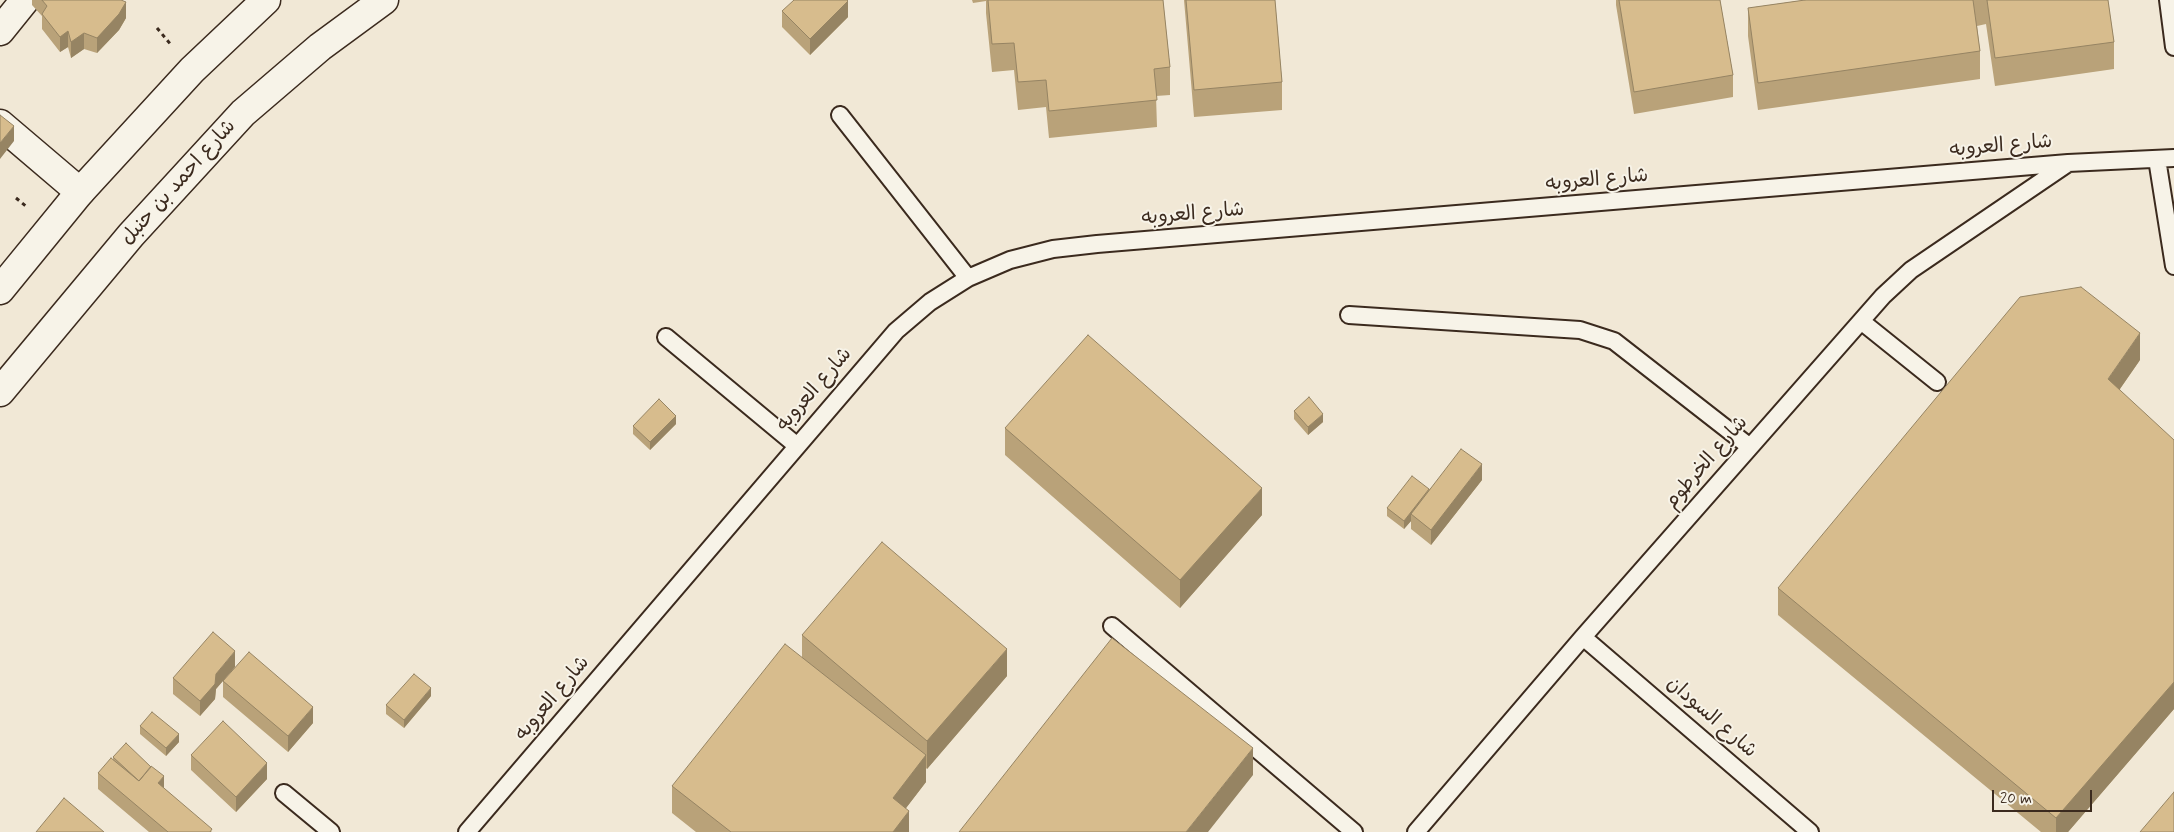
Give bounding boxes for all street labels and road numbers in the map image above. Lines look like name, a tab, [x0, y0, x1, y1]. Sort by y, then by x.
street label: شارع احمد بن حنبل	[116, 115, 242, 251]
street label: شارع العروبه	[1949, 131, 2053, 163]
street label: شارع العروبه	[1545, 165, 1649, 197]
street label: شارع العروبه	[1141, 199, 1245, 231]
street label: شارع العروبه	[772, 343, 858, 437]
street label: شارع الخرطوم	[1660, 412, 1754, 514]
street label: شارع العروبه	[511, 652, 595, 746]
street label: شارع السودان	[1661, 672, 1761, 764]

